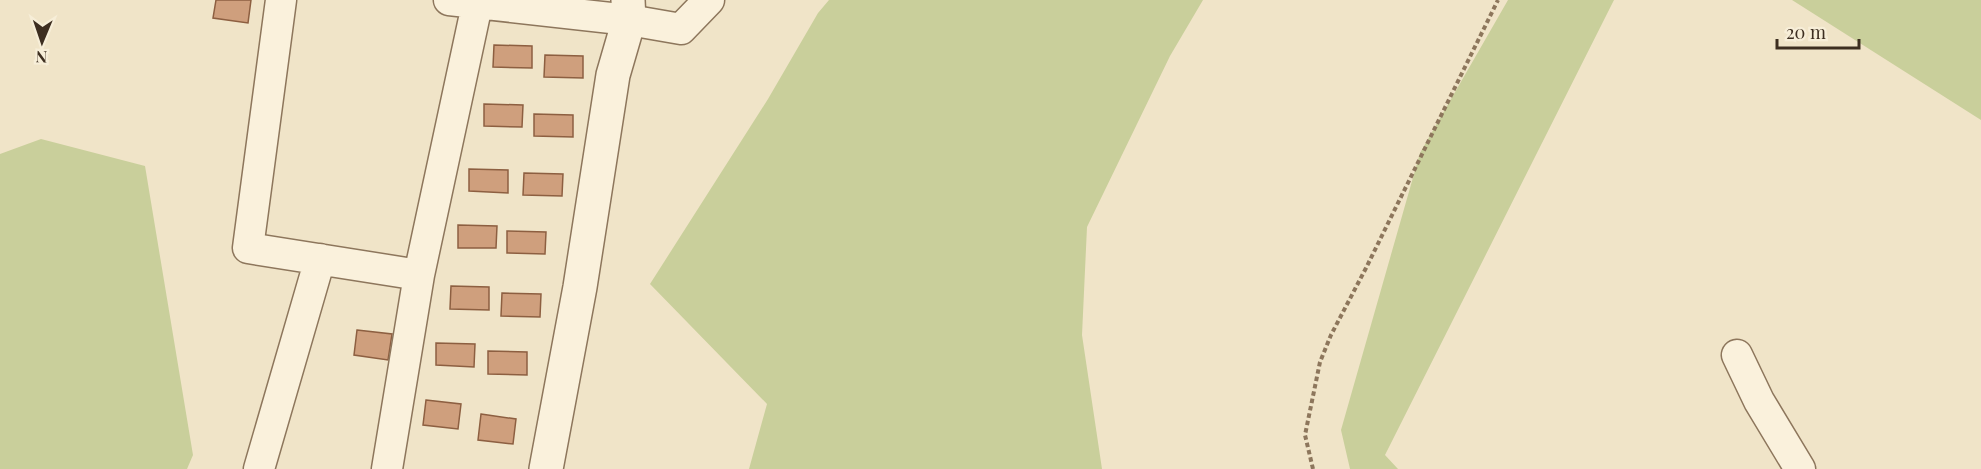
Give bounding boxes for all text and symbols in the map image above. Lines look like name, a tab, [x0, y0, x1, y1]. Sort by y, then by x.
north arrow	[12, 12, 72, 72]
scale bar	[1777, 12, 1860, 50]
text: 20 m	[1786, 20, 1826, 44]
text: N	[35, 47, 48, 68]

